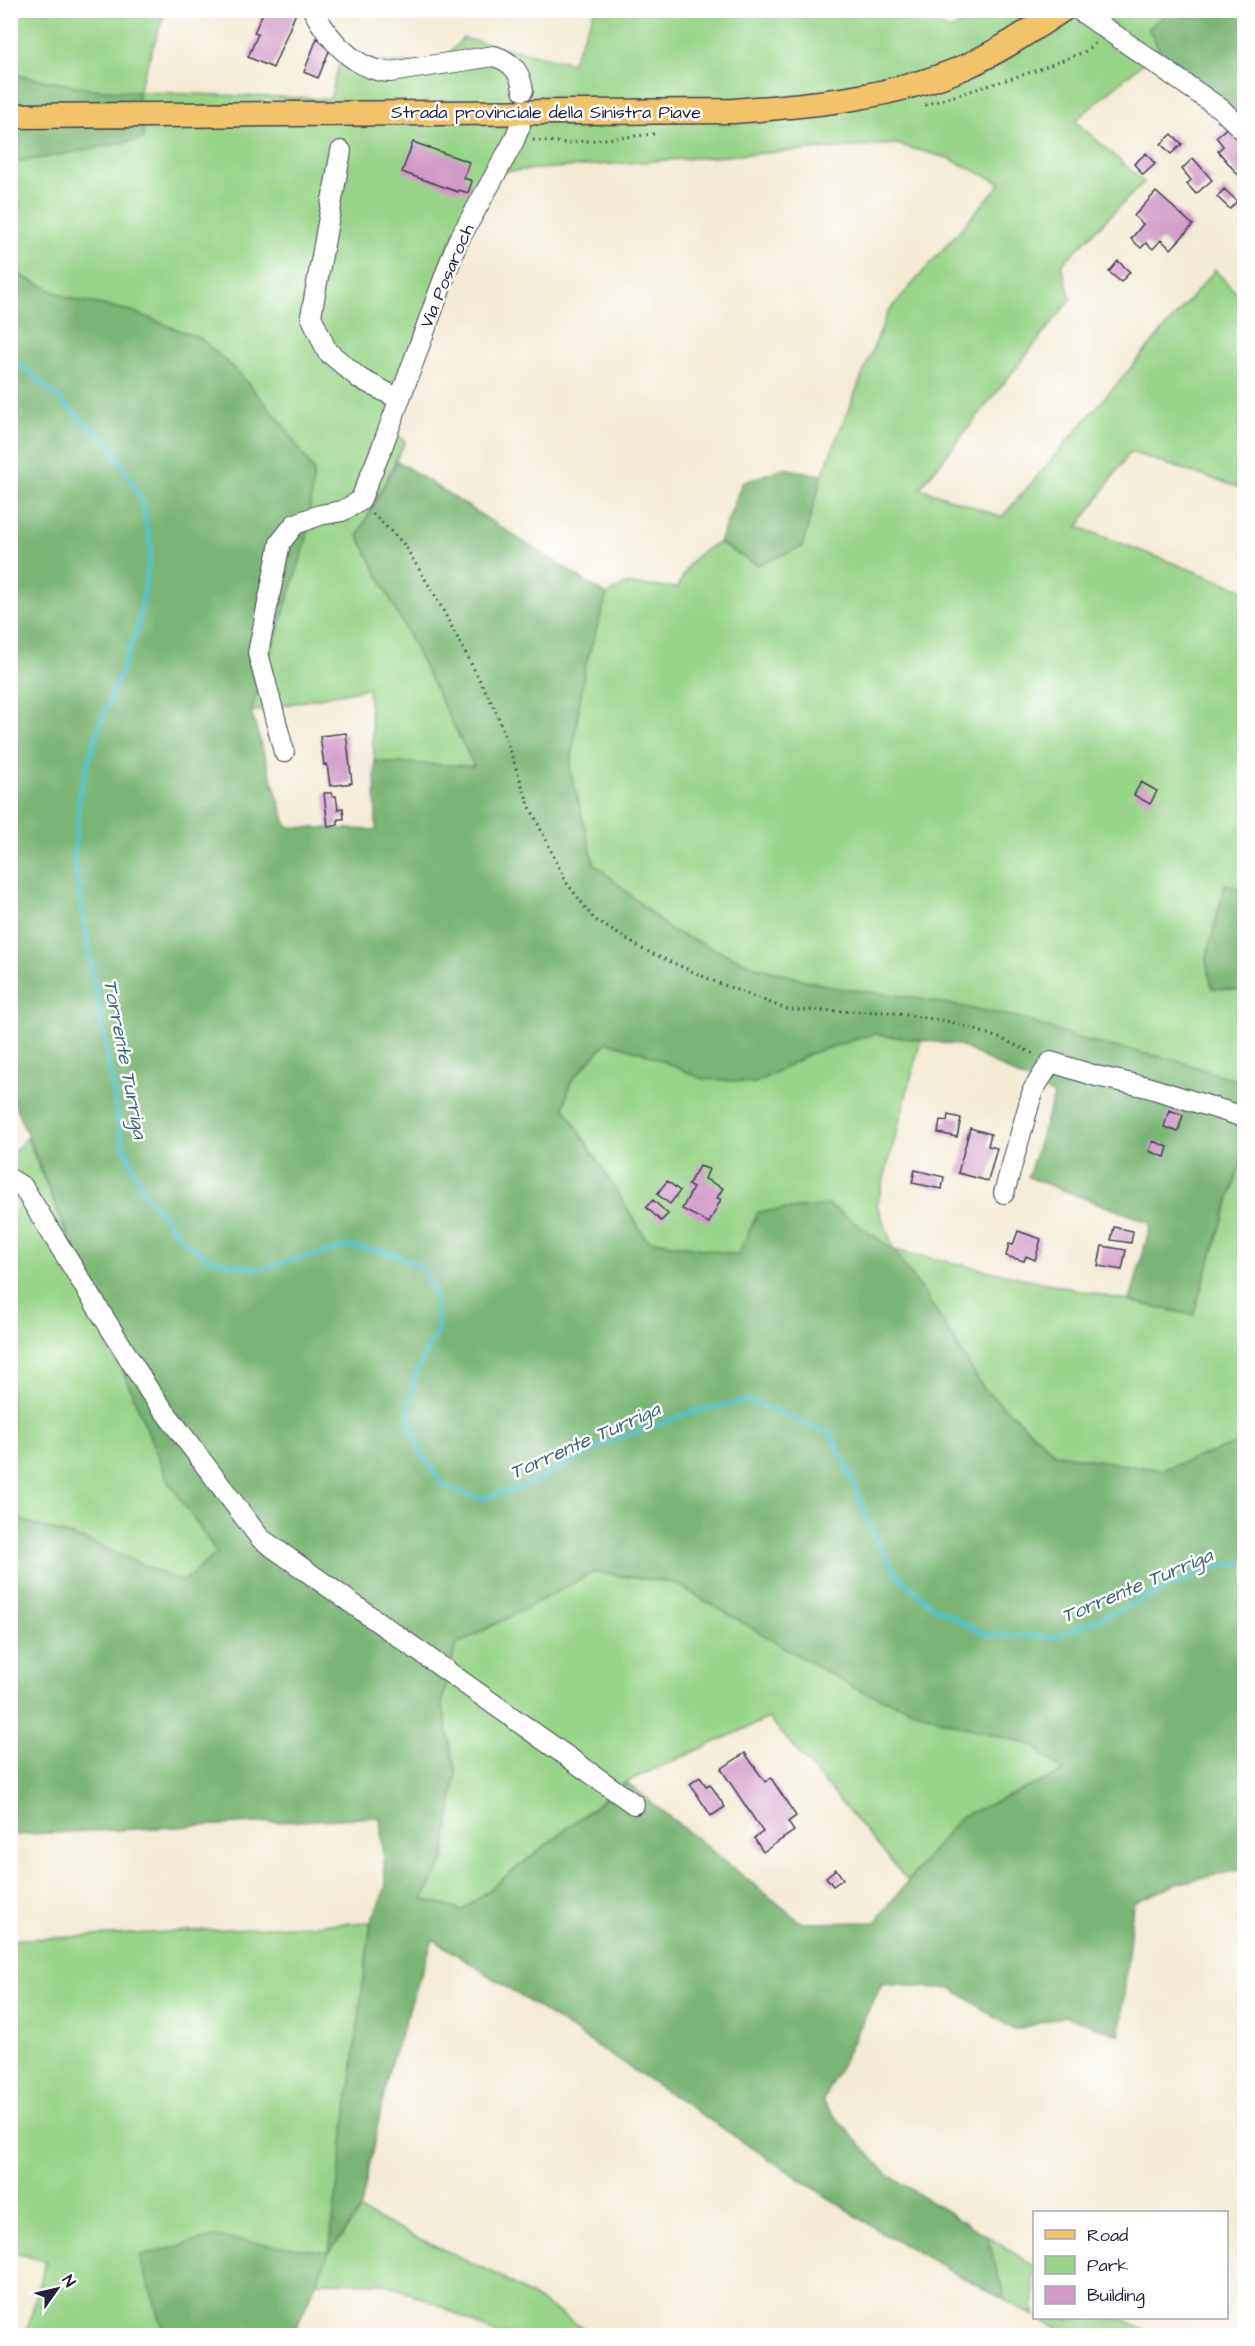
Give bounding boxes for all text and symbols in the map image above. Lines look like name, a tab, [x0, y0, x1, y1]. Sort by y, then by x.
street label: Strada provinciale della Sinistra Piave	[391, 100, 701, 125]
street label: Via Posaroch	[414, 220, 480, 332]
water label: Torrente Turriga	[95, 977, 154, 1142]
water label: Torrente Turriga	[505, 1395, 666, 1488]
water label: Torrente Turriga	[1057, 1541, 1218, 1631]
legend	[1033, 2211, 1228, 2319]
text: Road	[1087, 2223, 1128, 2248]
text: Park	[1087, 2253, 1129, 2278]
north arrow	[27, 2259, 87, 2319]
text: N	[57, 2271, 81, 2291]
text: Building	[1087, 2283, 1145, 2309]

